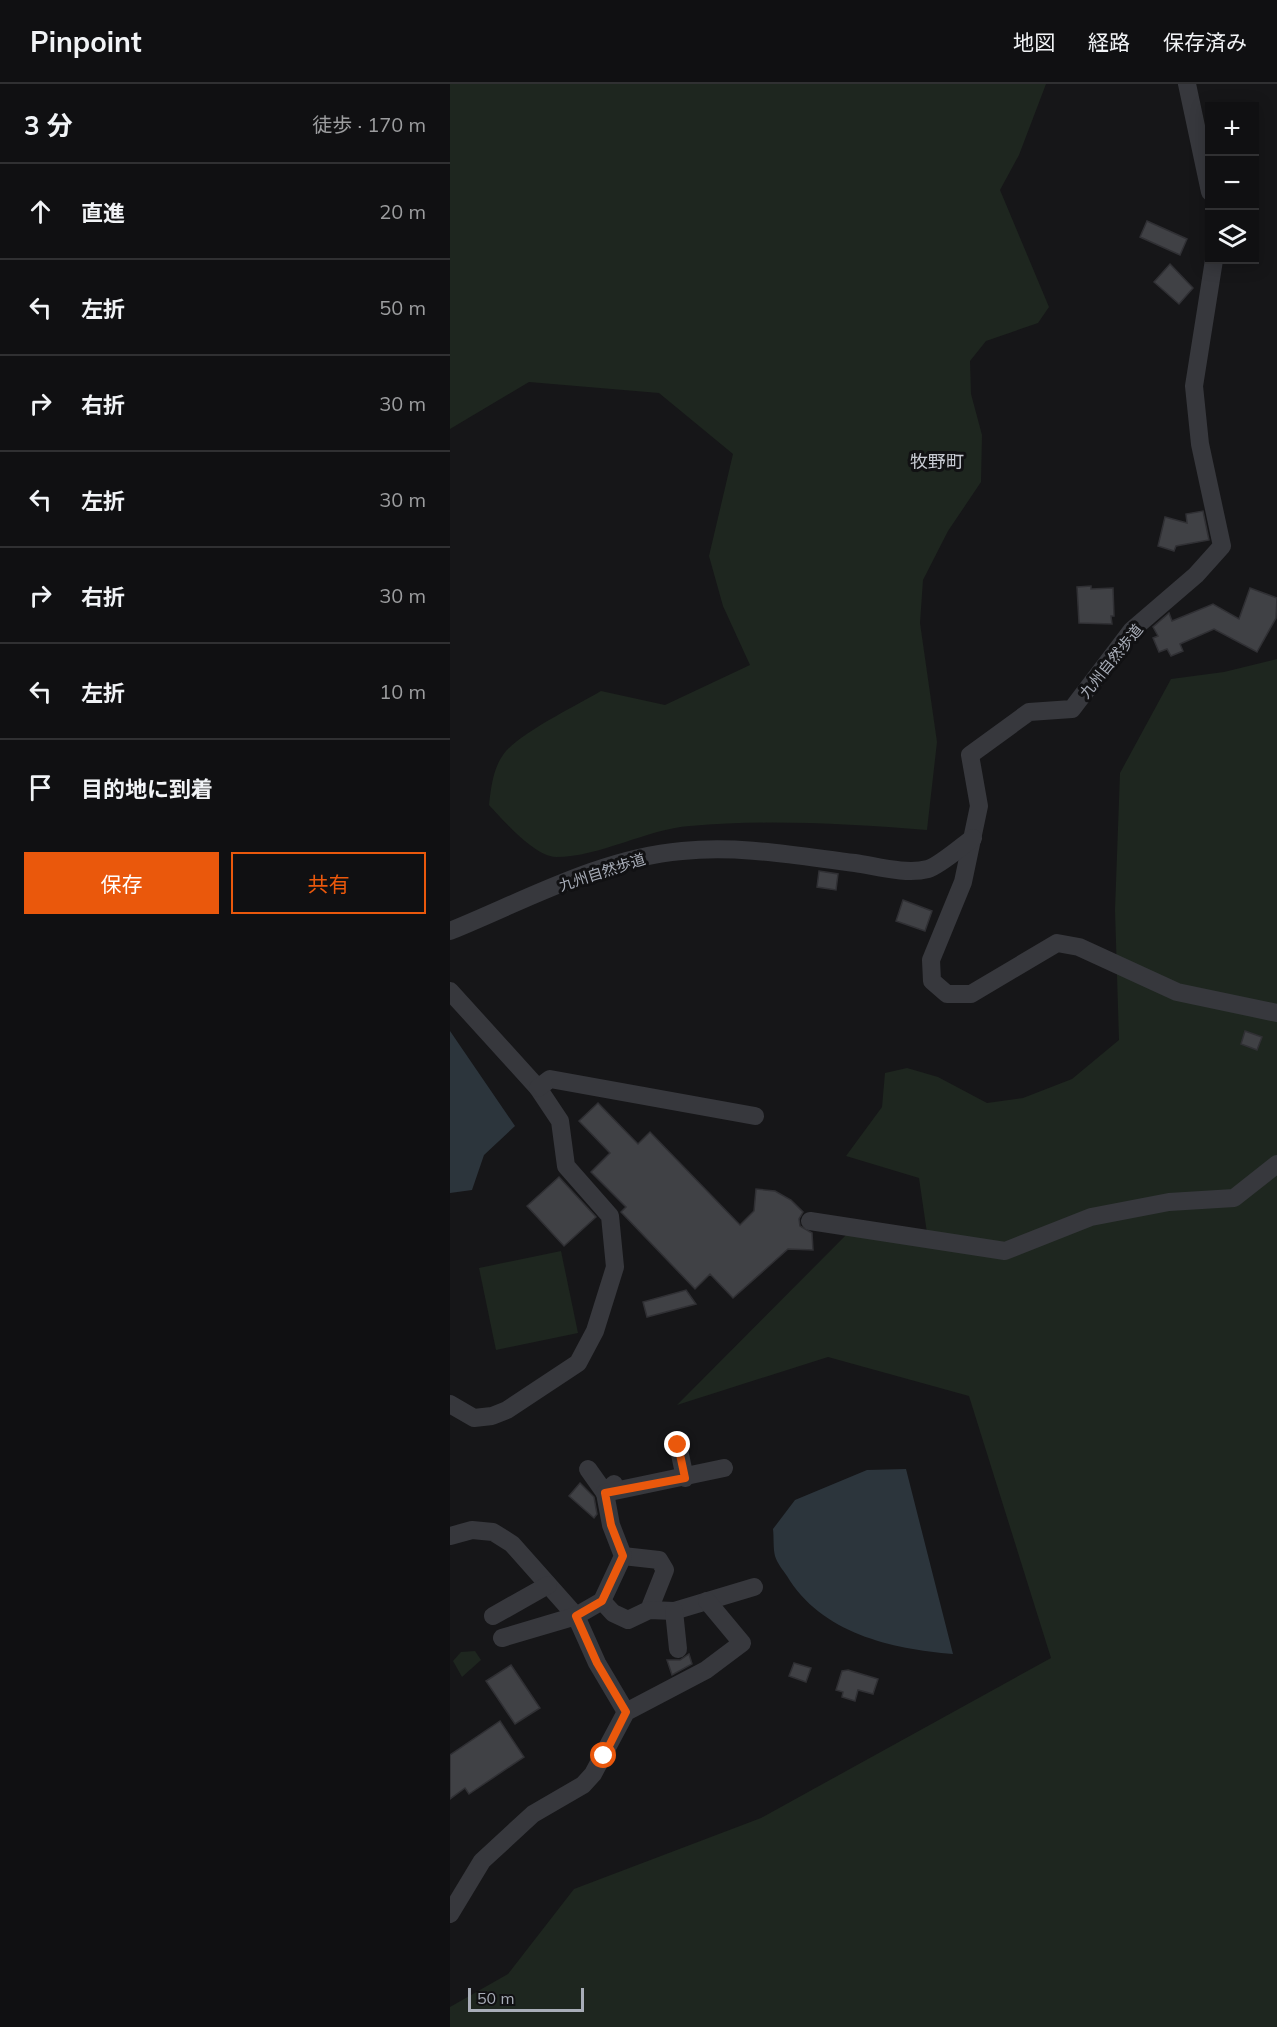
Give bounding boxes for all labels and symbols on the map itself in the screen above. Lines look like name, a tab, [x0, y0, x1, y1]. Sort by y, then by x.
district label: 牧野町	[910, 450, 964, 473]
street label: 九州自然歩道	[1075, 620, 1147, 702]
street label: 九州自然歩道	[556, 849, 648, 895]
route end	[664, 1431, 690, 1457]
route start	[590, 1742, 616, 1768]
scale bar	[468, 1985, 584, 2012]

